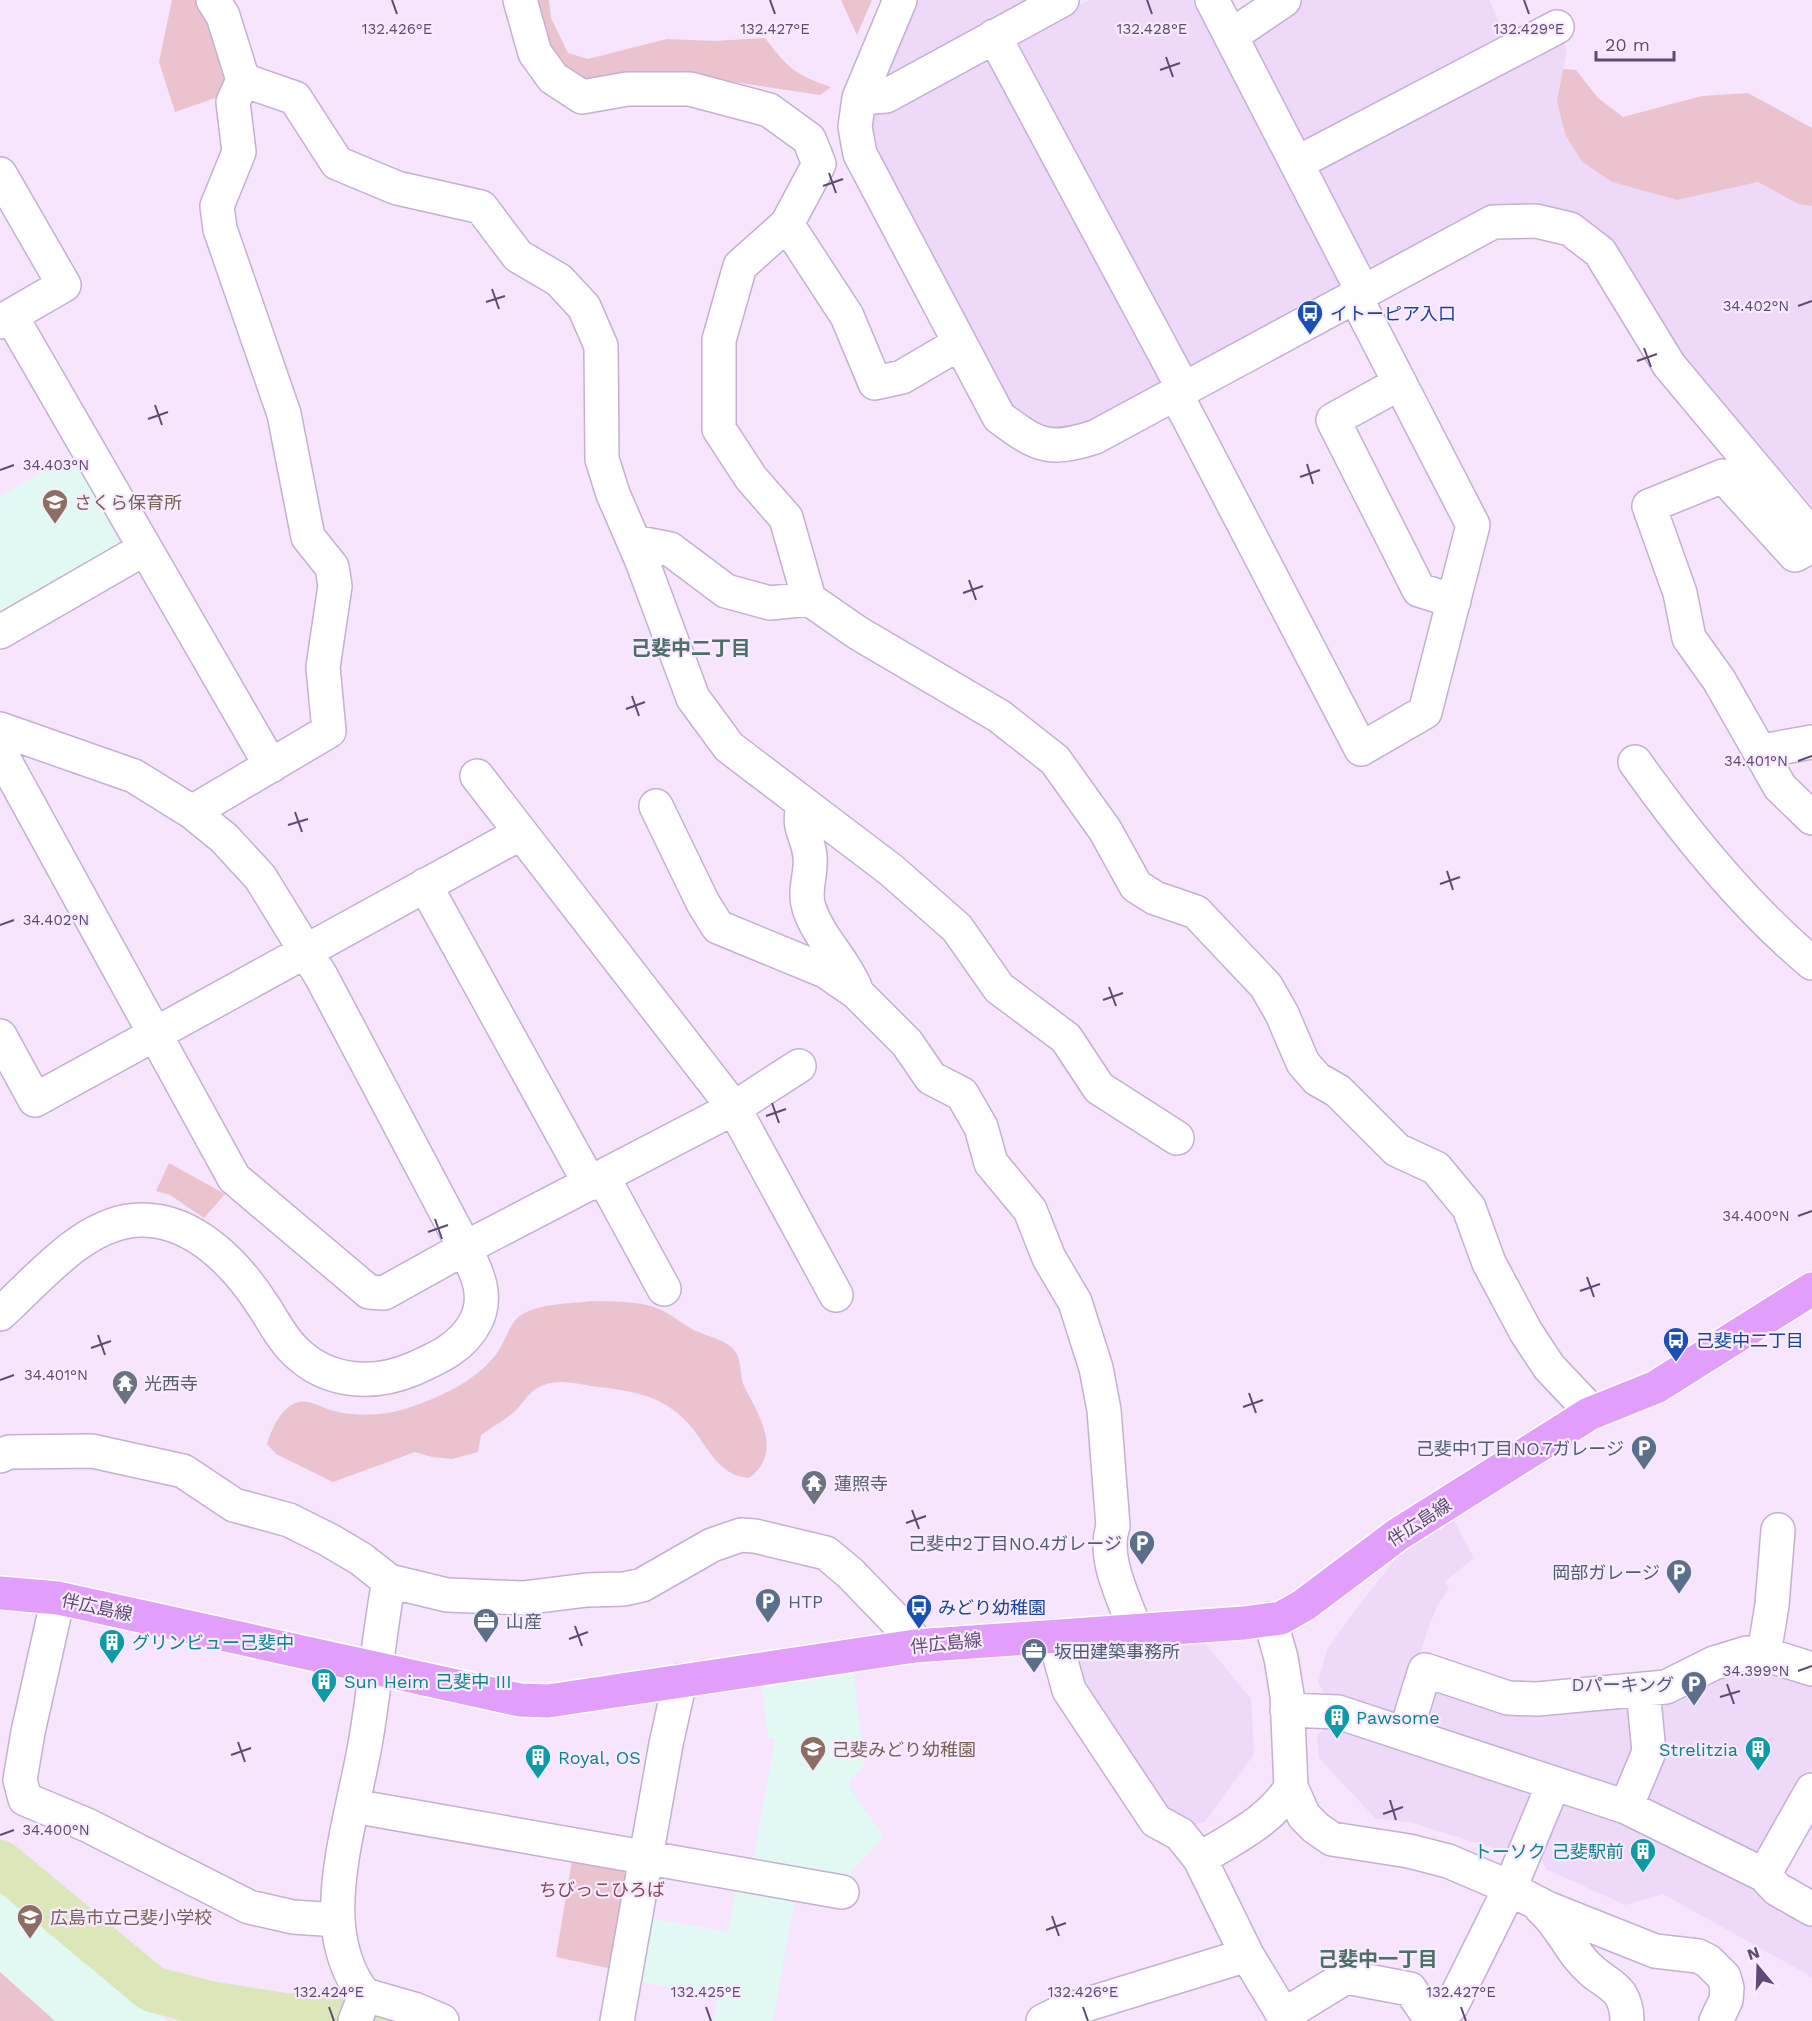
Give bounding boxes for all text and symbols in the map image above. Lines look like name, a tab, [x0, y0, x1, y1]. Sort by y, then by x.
text: 132.426°E	[362, 20, 432, 38]
text: 132.427°E	[740, 20, 810, 38]
text: 132.428°E	[1117, 20, 1187, 38]
text: 132.429°E	[1494, 20, 1564, 38]
scale bar	[1596, 24, 1674, 62]
text: 20 m	[1605, 34, 1650, 55]
text: 34.402°N	[1723, 297, 1789, 315]
bus stop icon: イトーピア入口	[1295, 298, 1325, 336]
place label: イトーピア入口	[1330, 303, 1456, 324]
text: 34.403°N	[23, 456, 89, 474]
school or university icon: さくら保育所	[40, 487, 70, 525]
place label: さくら保育所	[74, 492, 182, 513]
district label: 己斐中二丁目	[631, 636, 751, 660]
text: 34.401°N	[1724, 752, 1788, 770]
text: 34.402°N	[23, 911, 89, 929]
text: 34.400°N	[1722, 1207, 1790, 1225]
bus stop icon: 己斐中二丁目	[1661, 1325, 1691, 1363]
place label: 己斐中二丁目	[1696, 1330, 1804, 1351]
text: 34.401°N	[24, 1366, 88, 1384]
temple icon: 光西寺	[110, 1368, 140, 1406]
place label: 光西寺	[144, 1373, 198, 1394]
parking icon: 己斐中1丁目NO.7ガレージ	[1629, 1433, 1659, 1471]
place label: 己斐中1丁目NO.7ガレージ	[1416, 1438, 1624, 1459]
temple icon: 蓮照寺	[799, 1468, 829, 1506]
place label: 蓮照寺	[834, 1473, 888, 1494]
street label: 伴広島線	[1383, 1494, 1455, 1550]
parking icon: 己斐中2丁目NO.4ガレージ	[1127, 1528, 1157, 1566]
place label: 己斐中2丁目NO.4ガレージ	[908, 1533, 1122, 1554]
parking icon: 岡部ガレージ	[1664, 1557, 1694, 1595]
place label: 岡部ガレージ	[1552, 1562, 1660, 1583]
parking icon: HTP	[753, 1586, 783, 1624]
street label: 伴広島線	[60, 1589, 134, 1625]
place label: HTP	[788, 1591, 823, 1612]
bus stop icon: みどり幼稚園	[904, 1592, 934, 1630]
place label: みどり幼稚園	[938, 1597, 1046, 1618]
office icon: 山産	[471, 1606, 501, 1644]
place label: 山産	[506, 1611, 542, 1632]
building icon: グリンビュー己斐中	[97, 1627, 127, 1665]
street label: 伴広島線	[909, 1629, 983, 1657]
place label: グリンビュー己斐中	[132, 1632, 294, 1653]
office icon: 坂田建築事務所	[1019, 1636, 1049, 1674]
place label: 坂田建築事務所	[1054, 1641, 1180, 1662]
text: 34.399°N	[1723, 1662, 1789, 1680]
building icon: Sun Heim 己斐中 III	[309, 1666, 339, 1704]
parking icon: Dパーキング	[1679, 1669, 1709, 1707]
place label: Sun Heim 己斐中 III	[344, 1671, 512, 1692]
place label: Dパーキング	[1572, 1674, 1674, 1695]
building icon: Pawsome	[1322, 1702, 1352, 1740]
place label: Pawsome	[1356, 1707, 1440, 1728]
school or university icon: 己斐みどり幼稚園	[798, 1734, 828, 1772]
building icon: Strelitzia	[1743, 1734, 1773, 1772]
place label: 己斐みどり幼稚園	[832, 1739, 976, 1760]
place label: Strelitzia	[1659, 1739, 1738, 1760]
building icon: Royal, OS	[523, 1742, 553, 1780]
place label: Royal, OS	[558, 1747, 641, 1768]
text: 34.400°N	[22, 1821, 90, 1839]
building icon: トーソク 己斐駅前	[1628, 1836, 1658, 1874]
place label: トーソク 己斐駅前	[1474, 1841, 1624, 1862]
park label: ちびっこひろば	[539, 1879, 665, 1900]
school or university icon: 広島市立己斐小学校	[15, 1902, 45, 1940]
place label: 広島市立己斐小学校	[50, 1907, 212, 1928]
north arrow	[1728, 1937, 1788, 1997]
text: N	[1745, 1942, 1762, 1964]
district label: 己斐中一丁目	[1318, 1947, 1438, 1971]
text: 132.424°E	[294, 1983, 364, 2001]
text: 132.425°E	[671, 1983, 741, 2001]
text: 132.426°E	[1048, 1983, 1118, 2001]
text: 132.427°E	[1426, 1983, 1496, 2001]

